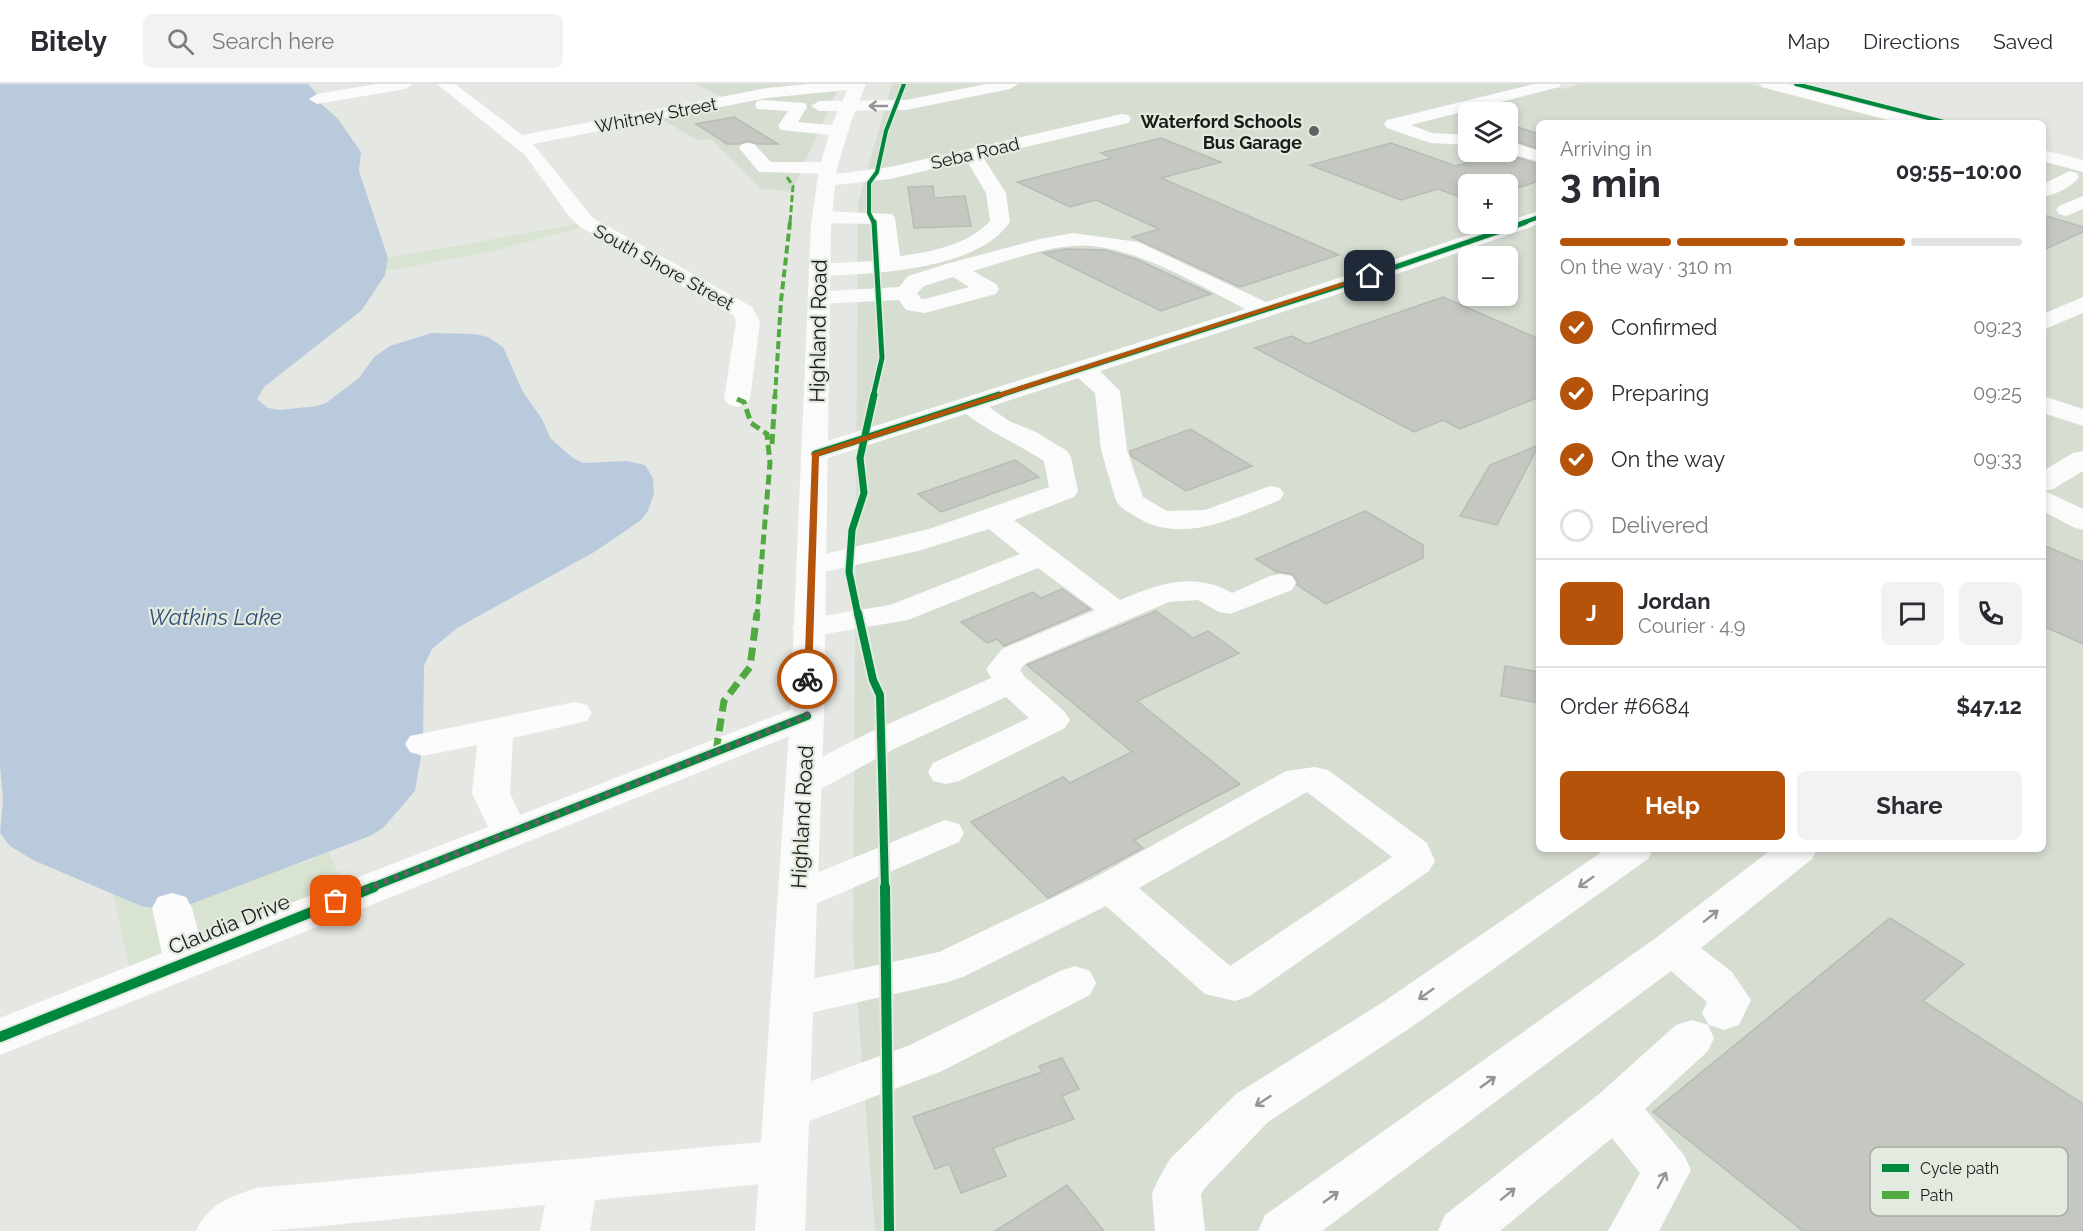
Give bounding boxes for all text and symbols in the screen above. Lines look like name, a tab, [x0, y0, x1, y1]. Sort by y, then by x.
search box	[143, 14, 563, 68]
text: Bitely	[30, 25, 107, 58]
icon: search	[164, 25, 197, 58]
text: Search here	[212, 28, 334, 54]
text: Map	[1787, 29, 1830, 54]
text: Directions	[1863, 29, 1960, 54]
text: Saved	[1993, 29, 2053, 54]
street label: Whitney Street	[593, 93, 719, 137]
one-way arrow	[868, 100, 888, 111]
map controls	[1458, 102, 1518, 306]
button: layers	[1458, 102, 1518, 162]
place label: Waterford Schools Bus Garage	[1141, 111, 1302, 153]
marker: Waterford Schools Bus Garage	[1307, 124, 1321, 138]
street label: Seba Road	[929, 133, 1021, 173]
text: Arriving in	[1560, 137, 1652, 161]
text: 09:55–10:00	[1896, 158, 2022, 184]
text: 3 min	[1560, 160, 1661, 206]
button: +	[1458, 174, 1518, 234]
street label: South Shore Street	[590, 220, 738, 314]
button: −	[1458, 246, 1518, 306]
pin	[1344, 250, 1395, 301]
text: On the way · 310 m	[1560, 255, 1732, 279]
street label: Highland Road	[804, 259, 832, 403]
icon: home	[1353, 259, 1386, 292]
icon: check	[1560, 311, 1593, 344]
text: Confirmed	[1611, 314, 1718, 340]
text: 09:23	[1973, 315, 2022, 339]
icon: check	[1560, 377, 1593, 410]
text: Preparing	[1611, 380, 1709, 406]
text: 09:25	[1973, 381, 2022, 405]
icon: check	[1560, 443, 1593, 476]
text: On the way	[1611, 446, 1725, 472]
text: 09:33	[1973, 447, 2022, 471]
text: Delivered	[1611, 512, 1709, 538]
button: chat	[1881, 582, 1944, 645]
button: phone	[1959, 582, 2022, 645]
text: Jordan	[1638, 588, 1710, 614]
text: J	[1586, 600, 1597, 626]
water label: Watkins Lake	[148, 604, 282, 630]
text: Courier · 4.9	[1638, 614, 1746, 638]
courier	[777, 649, 837, 709]
icon: bike	[791, 663, 824, 696]
text: Order #6684	[1560, 693, 1690, 719]
text: $47.12	[1956, 693, 2022, 719]
street label: Highland Road	[786, 745, 818, 889]
button: Help	[1560, 771, 1785, 840]
button: Share	[1797, 771, 2022, 840]
pin	[310, 875, 361, 926]
one-way arrow	[1579, 876, 1595, 888]
icon: bag	[319, 884, 352, 917]
street label: Claudia Drive	[165, 888, 293, 960]
one-way arrow	[1703, 910, 1719, 923]
one-way arrow	[1419, 988, 1435, 1000]
one-way arrow	[1480, 1076, 1496, 1088]
one-way arrow	[1255, 1095, 1272, 1107]
legend	[1870, 1147, 2068, 1216]
text: Cycle path	[1920, 1159, 1999, 1178]
one-way arrow	[1656, 1172, 1668, 1190]
text: Path	[1920, 1186, 1953, 1205]
one-way arrow	[1500, 1188, 1516, 1201]
one-way arrow	[1322, 1190, 1338, 1203]

